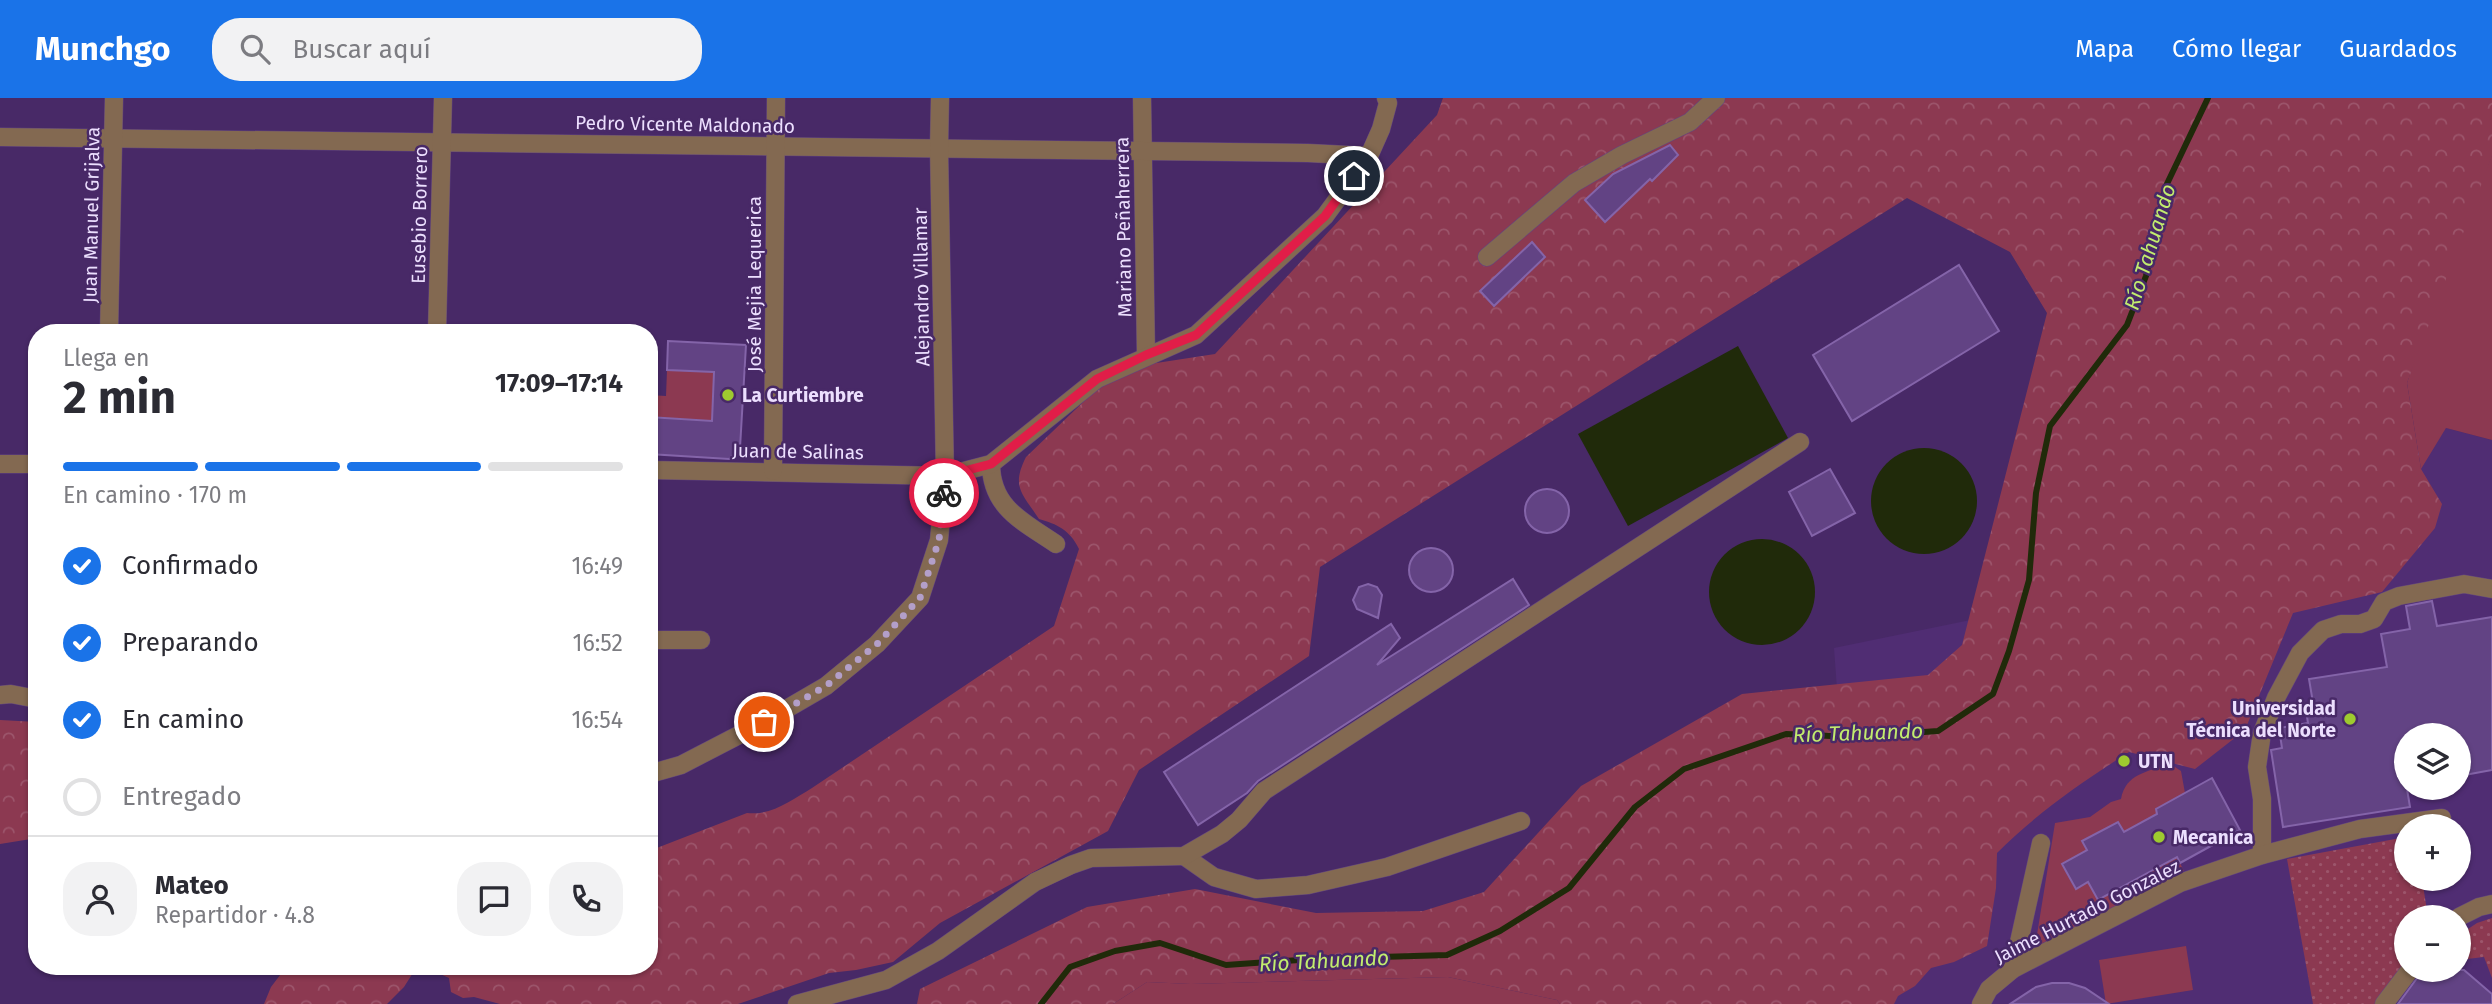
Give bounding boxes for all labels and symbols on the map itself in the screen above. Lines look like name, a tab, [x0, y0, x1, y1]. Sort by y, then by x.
street label: Pedro Vicente Maldonado	[575, 111, 795, 138]
street label: Juan Manuel Grijalva	[78, 127, 105, 303]
street label: Mariano Peñaherrera	[1110, 136, 1137, 318]
street label: Eusebio Borrero	[407, 146, 432, 284]
pin	[1324, 146, 1384, 206]
water label: Río Tahuando	[2118, 181, 2182, 313]
street label: José Mejia Lequerica	[743, 196, 766, 372]
street label: Alejandro Villamar	[909, 207, 934, 367]
place label: La Curtiembre	[742, 384, 864, 407]
marker: La Curtiembre	[720, 387, 736, 403]
street label: Juan de Salinas	[732, 439, 864, 464]
courier	[909, 458, 979, 528]
pin	[734, 692, 794, 752]
place label: Universidad Técnica del Norte	[2186, 697, 2336, 742]
marker: Universidad Técnica del Norte	[2342, 711, 2358, 727]
water label: Río Tahuando	[1792, 718, 1924, 748]
place label: UTN	[2138, 750, 2173, 773]
marker: UTN	[2116, 753, 2132, 769]
place label: Mecanica	[2173, 826, 2253, 849]
marker: Mecanica	[2151, 829, 2167, 845]
street label: Jaime Hurtado Gonzalez	[1990, 855, 2184, 968]
water label: Río Tahuando	[1258, 945, 1390, 977]

